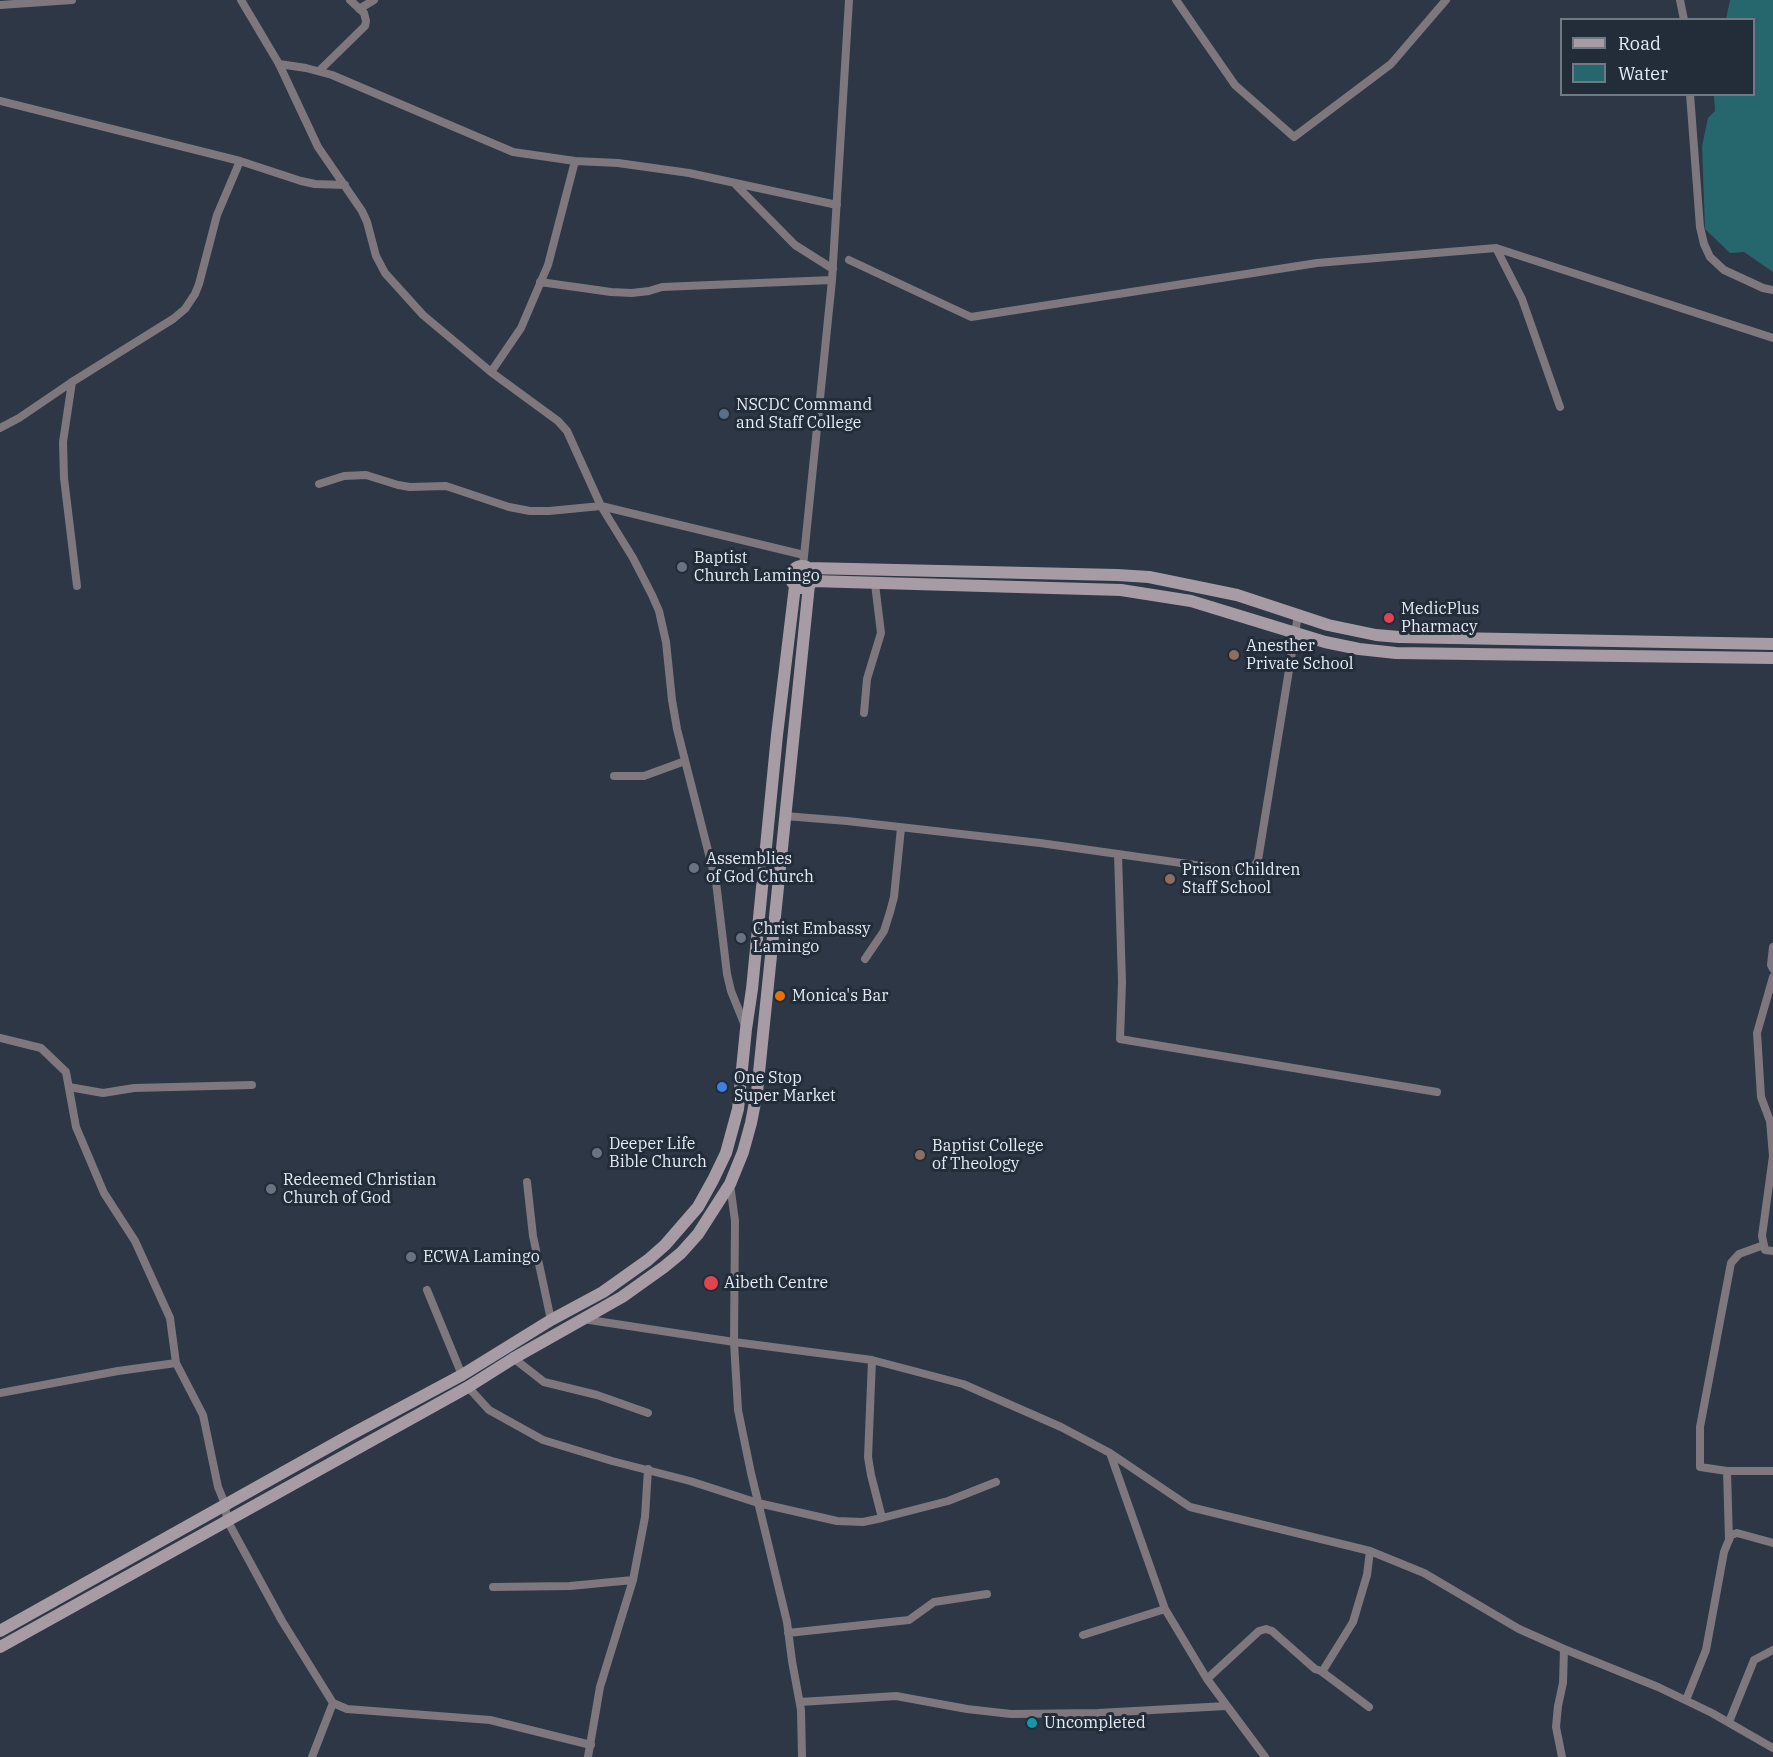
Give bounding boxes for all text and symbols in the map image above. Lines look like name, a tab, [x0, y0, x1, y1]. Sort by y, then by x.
legend	[1560, 18, 1755, 96]
text: Road	[1618, 32, 1661, 55]
text: Water	[1618, 62, 1668, 85]
place label: NSCDC Command and Staff College	[736, 395, 872, 433]
marker: NSCDC Command and Staff College	[717, 407, 731, 421]
place label: Baptist Church Lamingo	[694, 548, 820, 586]
marker: Baptist Church Lamingo	[675, 560, 689, 574]
place label: MedicPlus Pharmacy	[1401, 599, 1479, 637]
marker: MedicPlus Pharmacy	[1382, 611, 1396, 625]
place label: Anesther Private School	[1246, 636, 1353, 674]
marker: Anesther Private School	[1227, 648, 1241, 662]
place label: Assemblies of God Church	[706, 849, 814, 887]
place label: Prison Children Staff School	[1182, 860, 1301, 898]
marker: Assemblies of God Church	[687, 861, 701, 875]
marker: Prison Children Staff School	[1163, 872, 1177, 886]
place label: Christ Embassy Lamingo	[753, 919, 871, 957]
marker: Christ Embassy Lamingo	[734, 931, 748, 945]
place label: Monica's Bar	[792, 986, 888, 1006]
marker: Monica's Bar	[773, 989, 787, 1003]
place label: One Stop Super Market	[734, 1068, 836, 1106]
marker: One Stop Super Market	[715, 1080, 729, 1094]
place label: Deeper Life Bible Church	[609, 1134, 707, 1172]
place label: Baptist College of Theology	[932, 1136, 1044, 1174]
marker: Deeper Life Bible Church	[590, 1146, 604, 1160]
marker: Baptist College of Theology	[913, 1148, 927, 1162]
place label: Redeemed Christian Church of God	[283, 1170, 436, 1208]
marker: Redeemed Christian Church of God	[264, 1182, 278, 1196]
place label: ECWA Lamingo	[423, 1247, 540, 1267]
marker: ECWA Lamingo	[404, 1250, 418, 1264]
place label: Aibeth Centre	[724, 1273, 828, 1293]
marker: Aibeth Centre	[702, 1274, 720, 1292]
place label: Uncompleted	[1044, 1713, 1146, 1733]
marker: Uncompleted	[1025, 1716, 1039, 1730]

